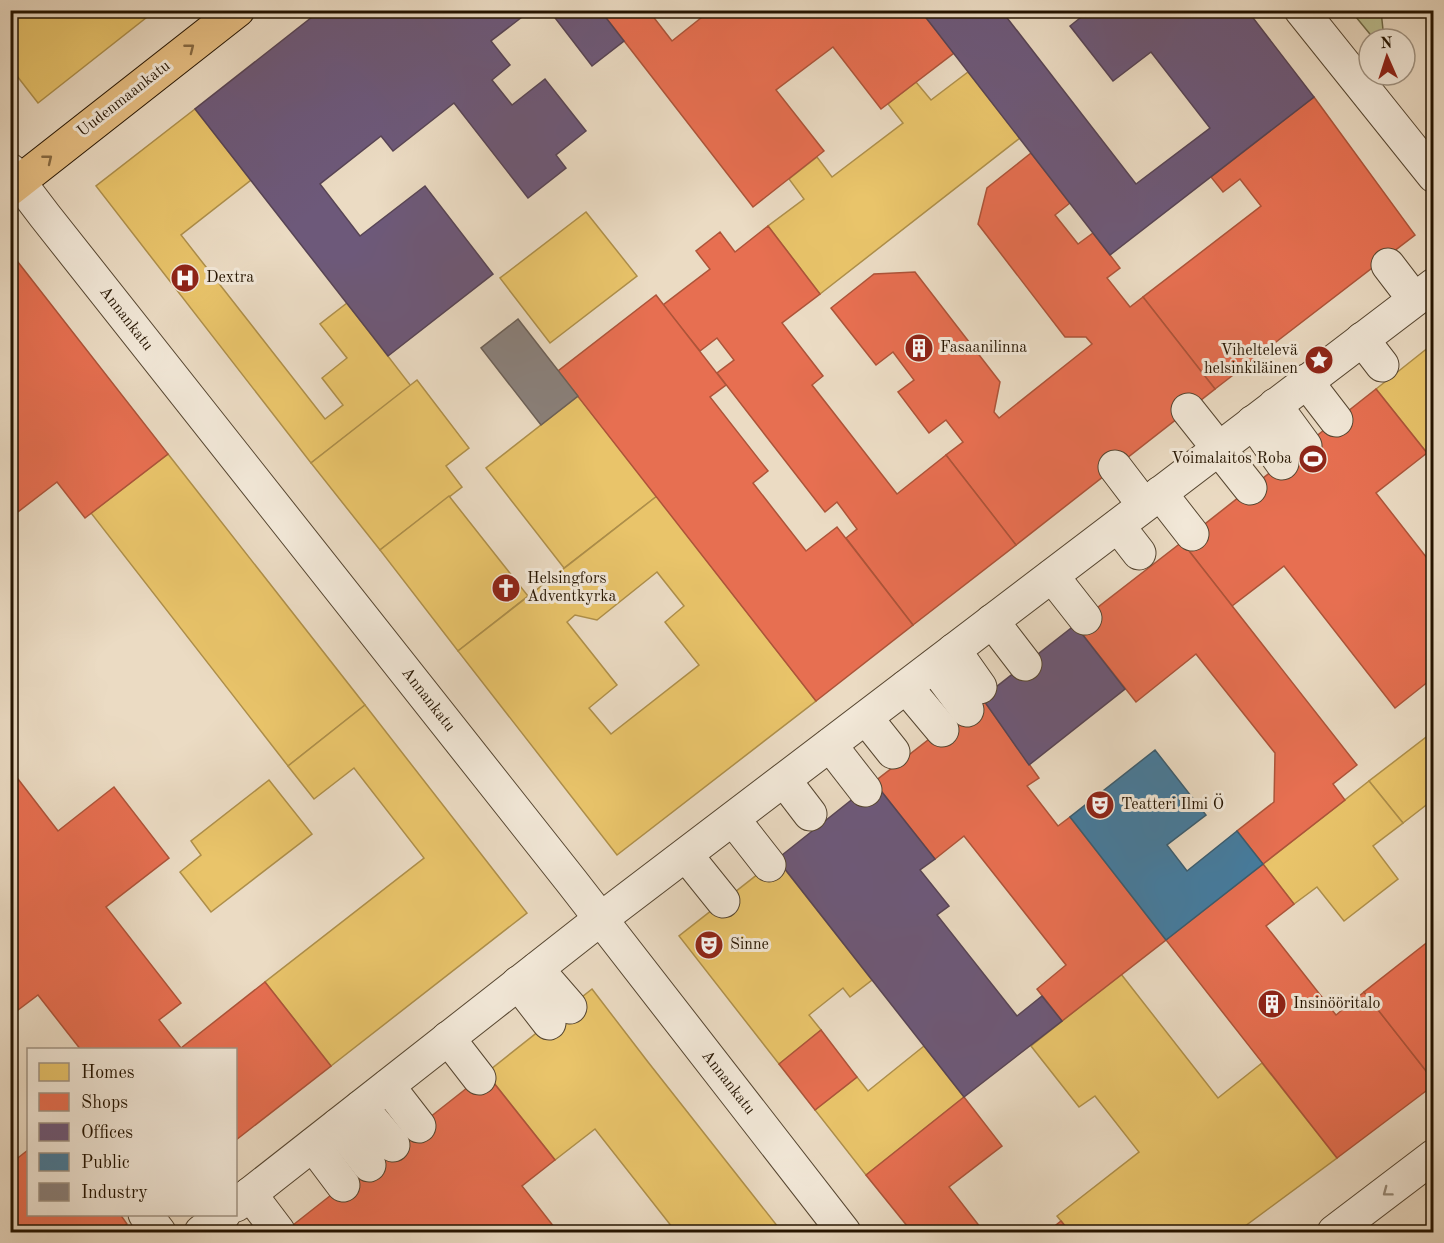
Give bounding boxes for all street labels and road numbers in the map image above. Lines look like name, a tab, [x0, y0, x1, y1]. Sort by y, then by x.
street label: Uudenmaankatu	[75, 58, 174, 140]
street label: Annankatu	[96, 284, 156, 354]
street label: Annankatu	[398, 665, 458, 735]
street label: Annankatu	[698, 1048, 758, 1118]

